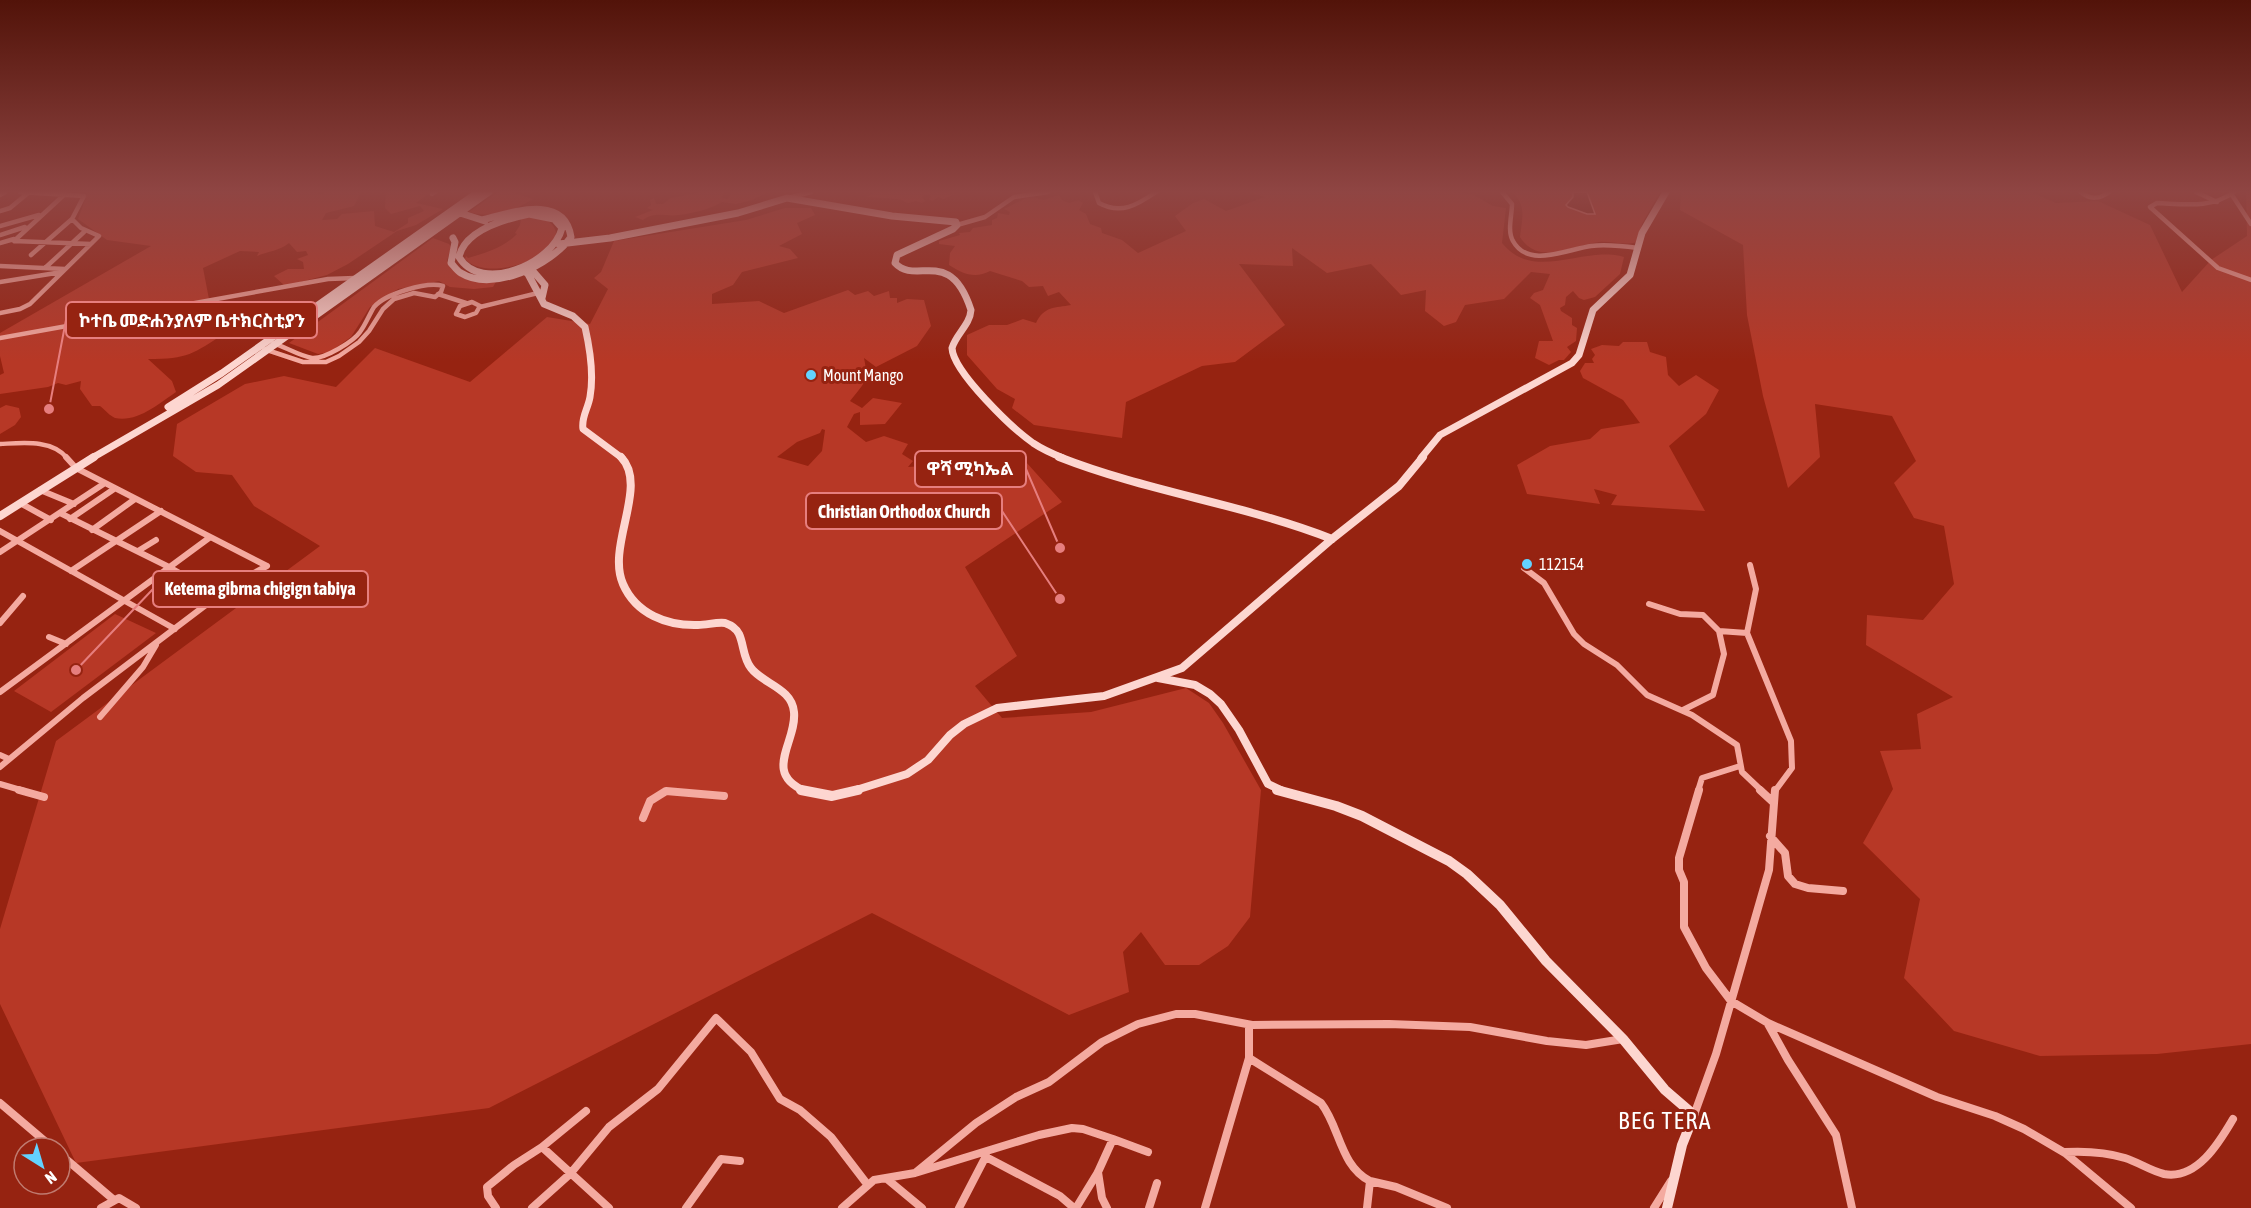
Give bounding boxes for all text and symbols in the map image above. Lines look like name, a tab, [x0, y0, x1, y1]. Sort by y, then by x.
callout: ኮተቤ መድሐንያለም ቤተክርስቲያን	[66, 302, 317, 338]
text: ኮተቤ መድሐንያለም ቤተክርስቲያን	[79, 310, 306, 331]
place label: Mount Mango	[823, 366, 904, 385]
marker: Mount Mango	[804, 368, 818, 382]
callout: ዋሻ ሚካኤል	[915, 451, 1026, 487]
text: ዋሻ ሚካኤል	[927, 458, 1013, 479]
callout: Christian Orthodox Church	[806, 493, 1002, 529]
text: Christian Orthodox Church	[818, 501, 990, 522]
place label: 112154	[1539, 555, 1584, 573]
marker: 112154	[1520, 557, 1534, 571]
callout: Ketema gibrna chigign tabiya	[153, 571, 368, 607]
text: Ketema gibrna chigign tabiya	[164, 578, 356, 599]
district label: BEG TERA	[1618, 1107, 1712, 1134]
north arrow	[12, 1136, 72, 1196]
text: N	[42, 1168, 60, 1188]

